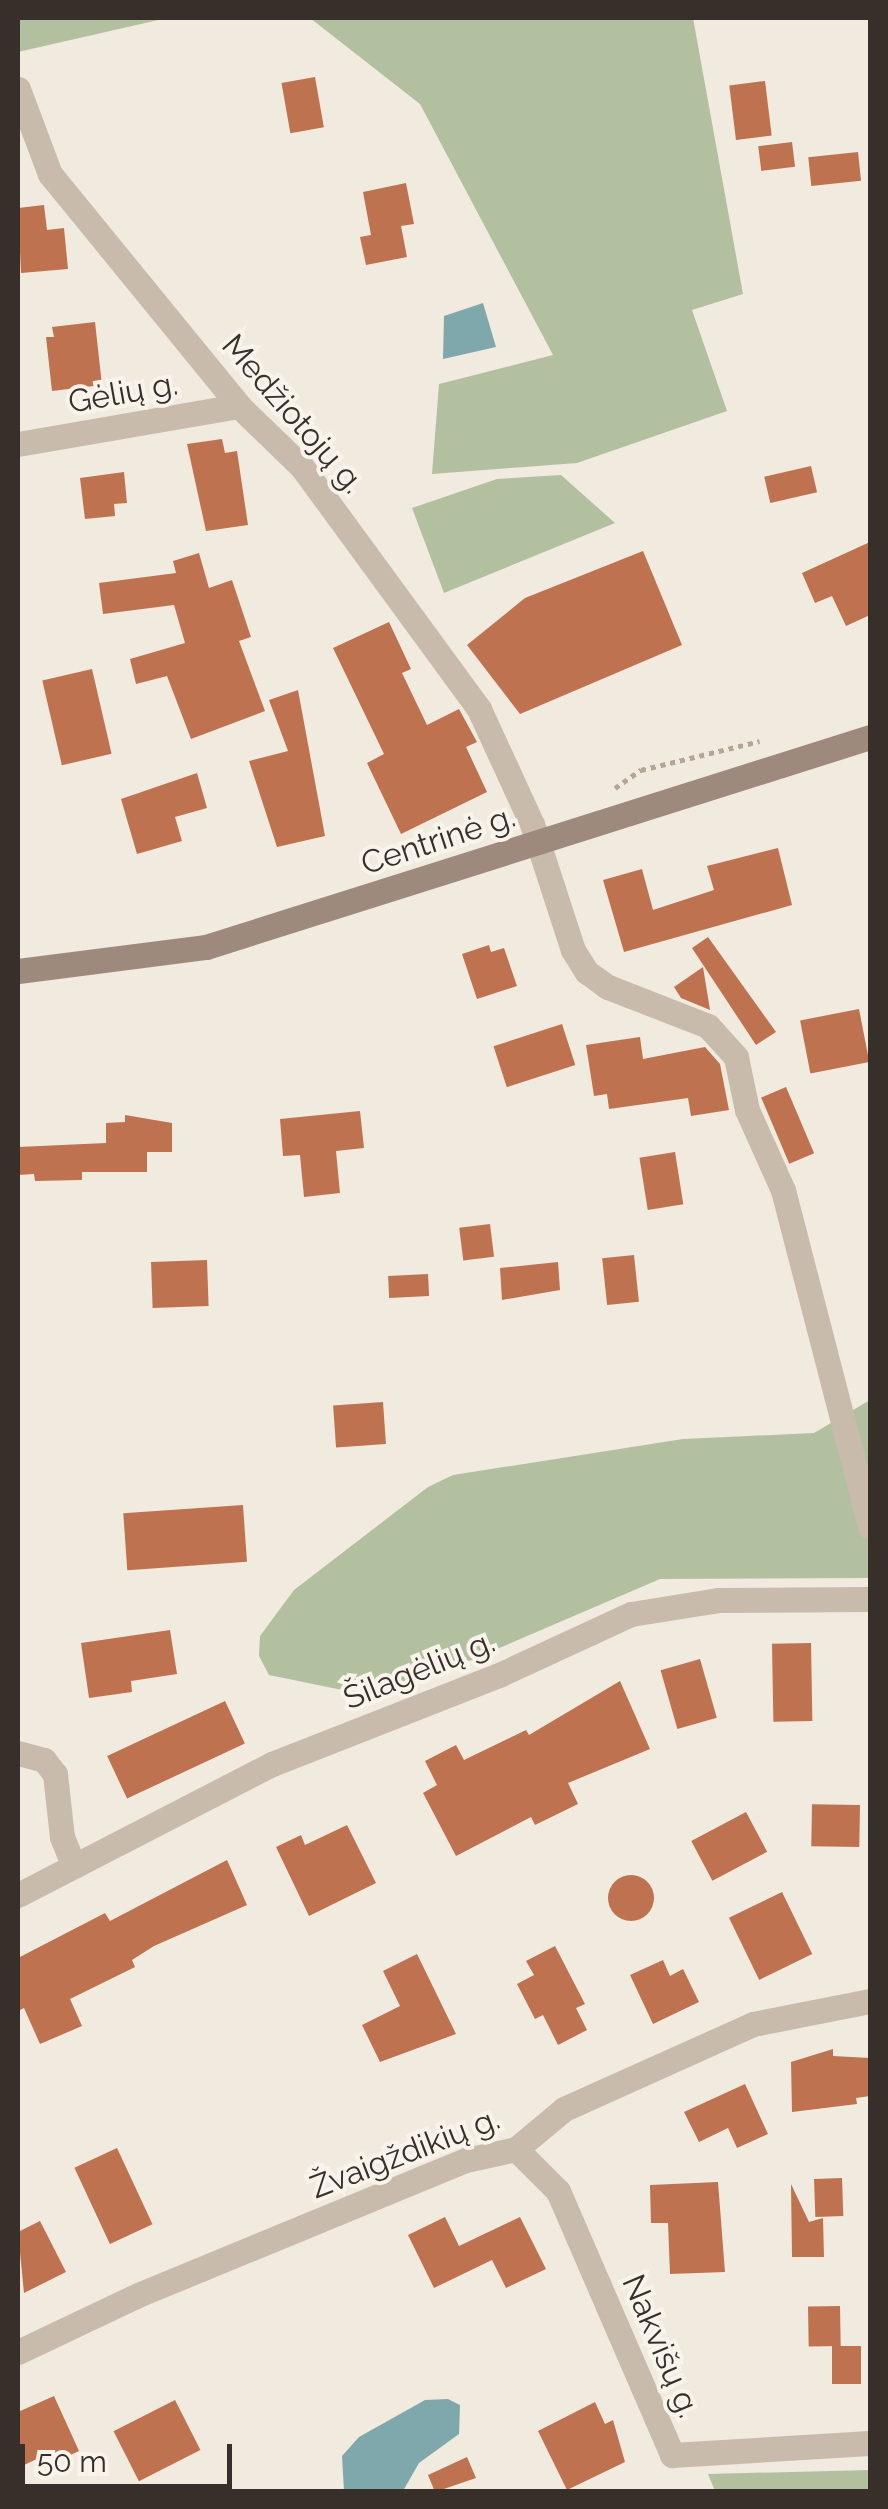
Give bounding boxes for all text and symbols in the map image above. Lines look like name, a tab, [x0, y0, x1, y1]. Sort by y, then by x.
street label: Medžiotojų g.	[214, 327, 372, 501]
street label: Gėlių g.	[65, 365, 181, 421]
street label: Centrinė g.	[356, 797, 520, 883]
street label: Šilagėlių g.	[338, 1622, 500, 1718]
street label: Žvaigždikių g.	[305, 2099, 505, 2207]
street label: Nakvišų g.	[614, 2269, 708, 2423]
scale bar	[25, 2424, 238, 2486]
text: 50 m	[37, 2444, 107, 2479]

